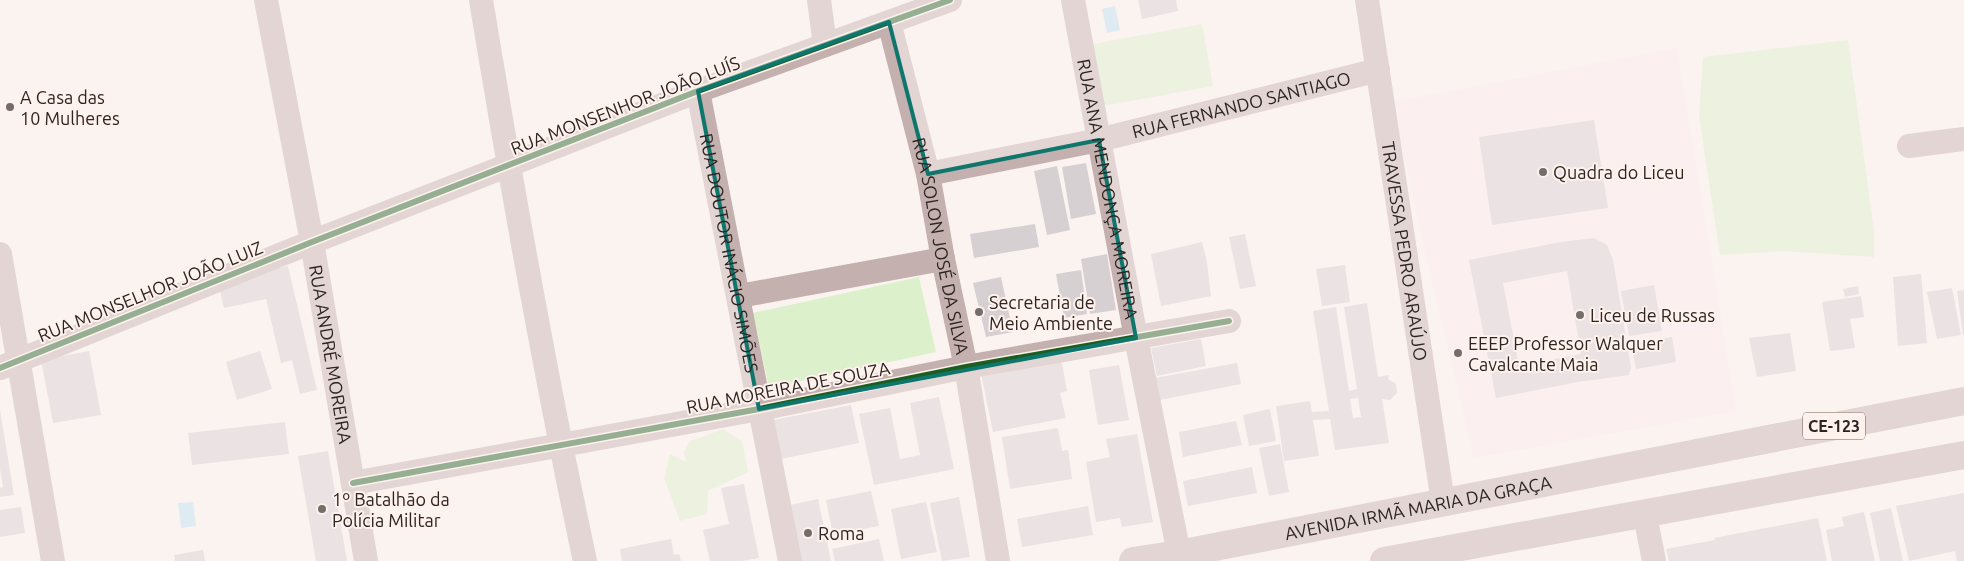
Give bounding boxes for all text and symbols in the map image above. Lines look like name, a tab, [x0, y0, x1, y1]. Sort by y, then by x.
street label: RUA MONSENHOR JOÃO LUÍS	[507, 51, 742, 158]
street label: RUA ANA MENDONÇA MOREIRA	[1074, 57, 1142, 321]
street label: RUA FERNANDO SANTIAGO	[1130, 67, 1353, 141]
place label: A Casa das 10 Mulheres	[20, 87, 120, 128]
marker: A Casa das 10 Mulheres	[4, 101, 16, 113]
street label: RUA DOUTOR INÁCIO SIMÕES	[697, 131, 762, 374]
street label: RUA SOLON JOSÉ DA SILVA	[909, 135, 973, 356]
street label: TRAVESSA PEDRO ARAÚJO	[1379, 140, 1432, 362]
place label: Quadra do Liceu	[1553, 162, 1684, 183]
marker: Quadra do Liceu	[1537, 166, 1549, 178]
street label: RUA MONSELHOR JOÃO LUIZ	[34, 236, 265, 345]
street label: RUA ANDRÉ MOREIRA	[306, 263, 356, 445]
place label: Secretaria de Meio Ambiente	[989, 292, 1113, 333]
place label: Liceu de Russas	[1590, 305, 1715, 325]
marker: Secretaria de Meio Ambiente	[973, 306, 985, 318]
marker: Liceu de Russas	[1574, 309, 1586, 321]
place label: EEEP Professor Walquer Cavalcante Maia	[1468, 333, 1663, 374]
marker: EEEP Professor Walquer Cavalcante Maia	[1452, 347, 1464, 359]
street label: RUA MOREIRA DE SOUZA	[684, 357, 892, 417]
road number: CE-123	[1803, 412, 1865, 440]
street label: AVENIDA IRMÃ MARIA DA GRAÇA	[1283, 472, 1553, 543]
place label: 1º Batalhão da Polícia Militar	[332, 489, 450, 530]
marker: 1º Batalhão da Polícia Militar	[316, 503, 328, 515]
place label: Roma	[818, 523, 865, 543]
marker: Roma	[802, 527, 814, 539]

